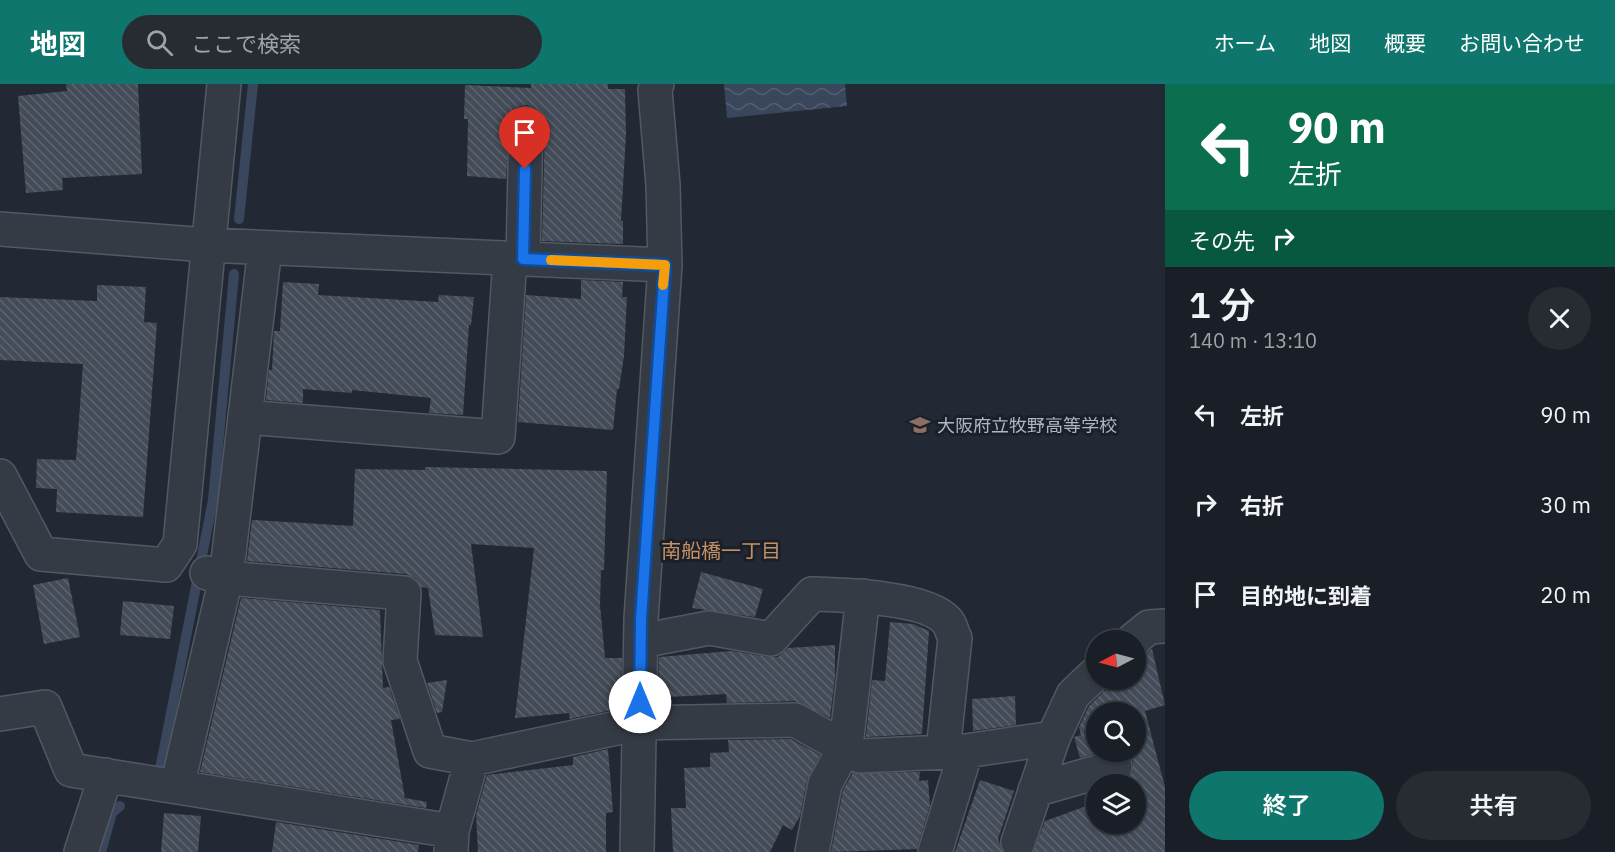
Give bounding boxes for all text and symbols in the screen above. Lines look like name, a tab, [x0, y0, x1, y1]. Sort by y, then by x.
search box	[122, 15, 542, 69]
text: 地図	[30, 25, 86, 62]
icon: search	[143, 26, 176, 59]
text: ここで検索	[191, 29, 301, 58]
text: ホーム	[1214, 29, 1276, 57]
text: 地図	[1309, 29, 1351, 57]
text: 概要	[1384, 29, 1426, 57]
text: お問い合わせ	[1459, 29, 1585, 57]
text: 90 m	[1288, 100, 1386, 155]
pin	[499, 107, 550, 169]
icon: left	[1189, 108, 1267, 186]
icon: arrive	[508, 116, 541, 149]
text: 左折	[1288, 156, 1342, 191]
icon: right	[1267, 222, 1300, 255]
text: その先	[1189, 226, 1255, 255]
text: 1 分	[1189, 281, 1255, 328]
button: close	[1528, 287, 1591, 350]
text: 140 m · 13:10	[1189, 327, 1317, 354]
icon: left	[1189, 398, 1222, 431]
text: 90 m	[1540, 400, 1591, 429]
text: 左折	[1240, 401, 1284, 430]
school or university icon: 大阪府立牧野高等学校	[908, 413, 932, 437]
place label: 大阪府立牧野高等学校	[937, 414, 1117, 437]
icon: right	[1189, 488, 1222, 521]
text: 30 m	[1540, 490, 1591, 519]
text: 右折	[1240, 491, 1284, 520]
district label: 南船橋一丁目	[661, 537, 781, 564]
icon: arrive	[1189, 578, 1222, 611]
text: 20 m	[1540, 580, 1591, 609]
text: 目的地に到着	[1240, 581, 1372, 610]
north arrow	[1086, 630, 1146, 690]
map controls	[1086, 630, 1146, 834]
position arrow	[608, 670, 672, 734]
button: search	[1086, 702, 1146, 762]
button: 終了	[1189, 771, 1384, 840]
button: 共有	[1396, 771, 1591, 840]
button: layers	[1086, 774, 1146, 834]

